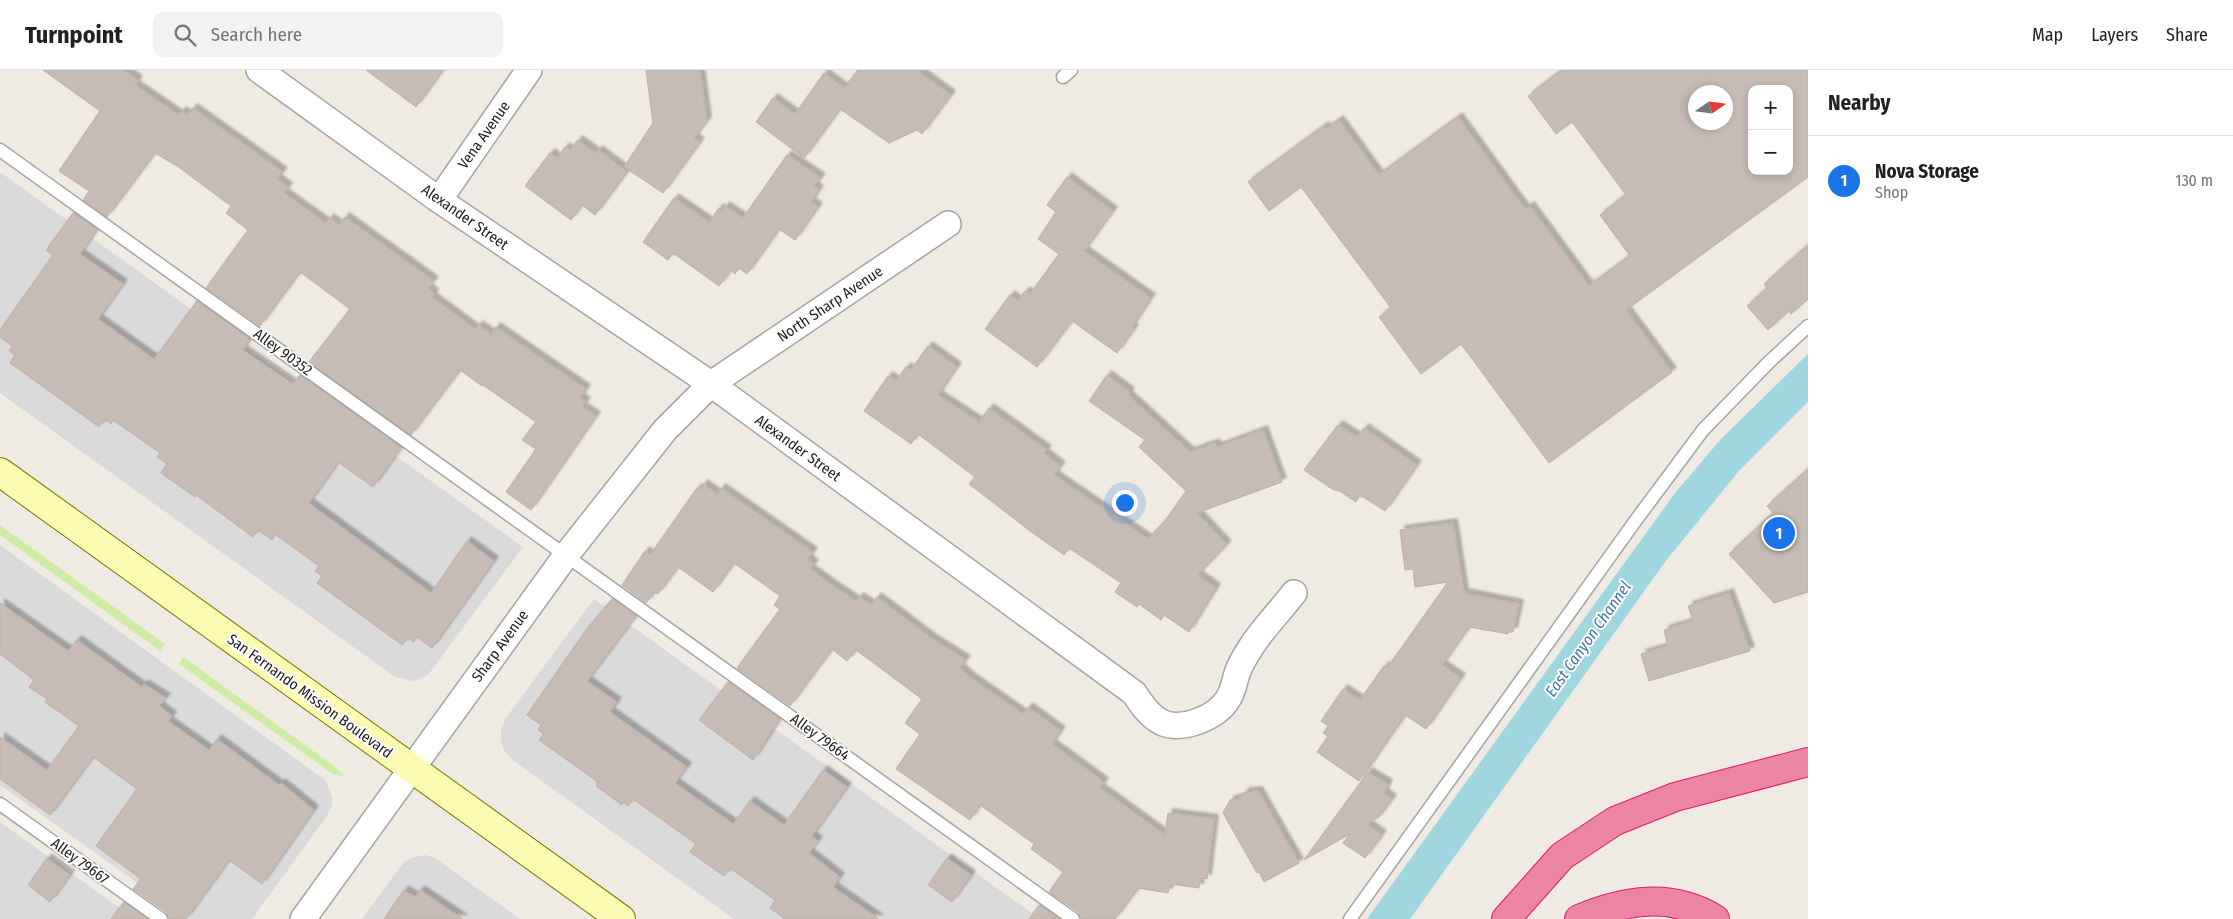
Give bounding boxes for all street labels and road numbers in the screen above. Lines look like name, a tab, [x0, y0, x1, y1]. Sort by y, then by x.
street label: Vena Avenue	[454, 98, 514, 172]
street label: Alexander Street	[418, 180, 512, 254]
street label: North Sharp Avenue	[774, 262, 886, 346]
street label: Alley 90352	[250, 325, 316, 380]
street label: Alexander Street	[752, 411, 845, 485]
street label: Sharp Avenue	[468, 607, 532, 685]
street label: San Fernando Mission Boulevard	[224, 630, 396, 762]
street label: Alley 79664	[787, 710, 853, 764]
street label: Alley 79667	[48, 834, 112, 888]

